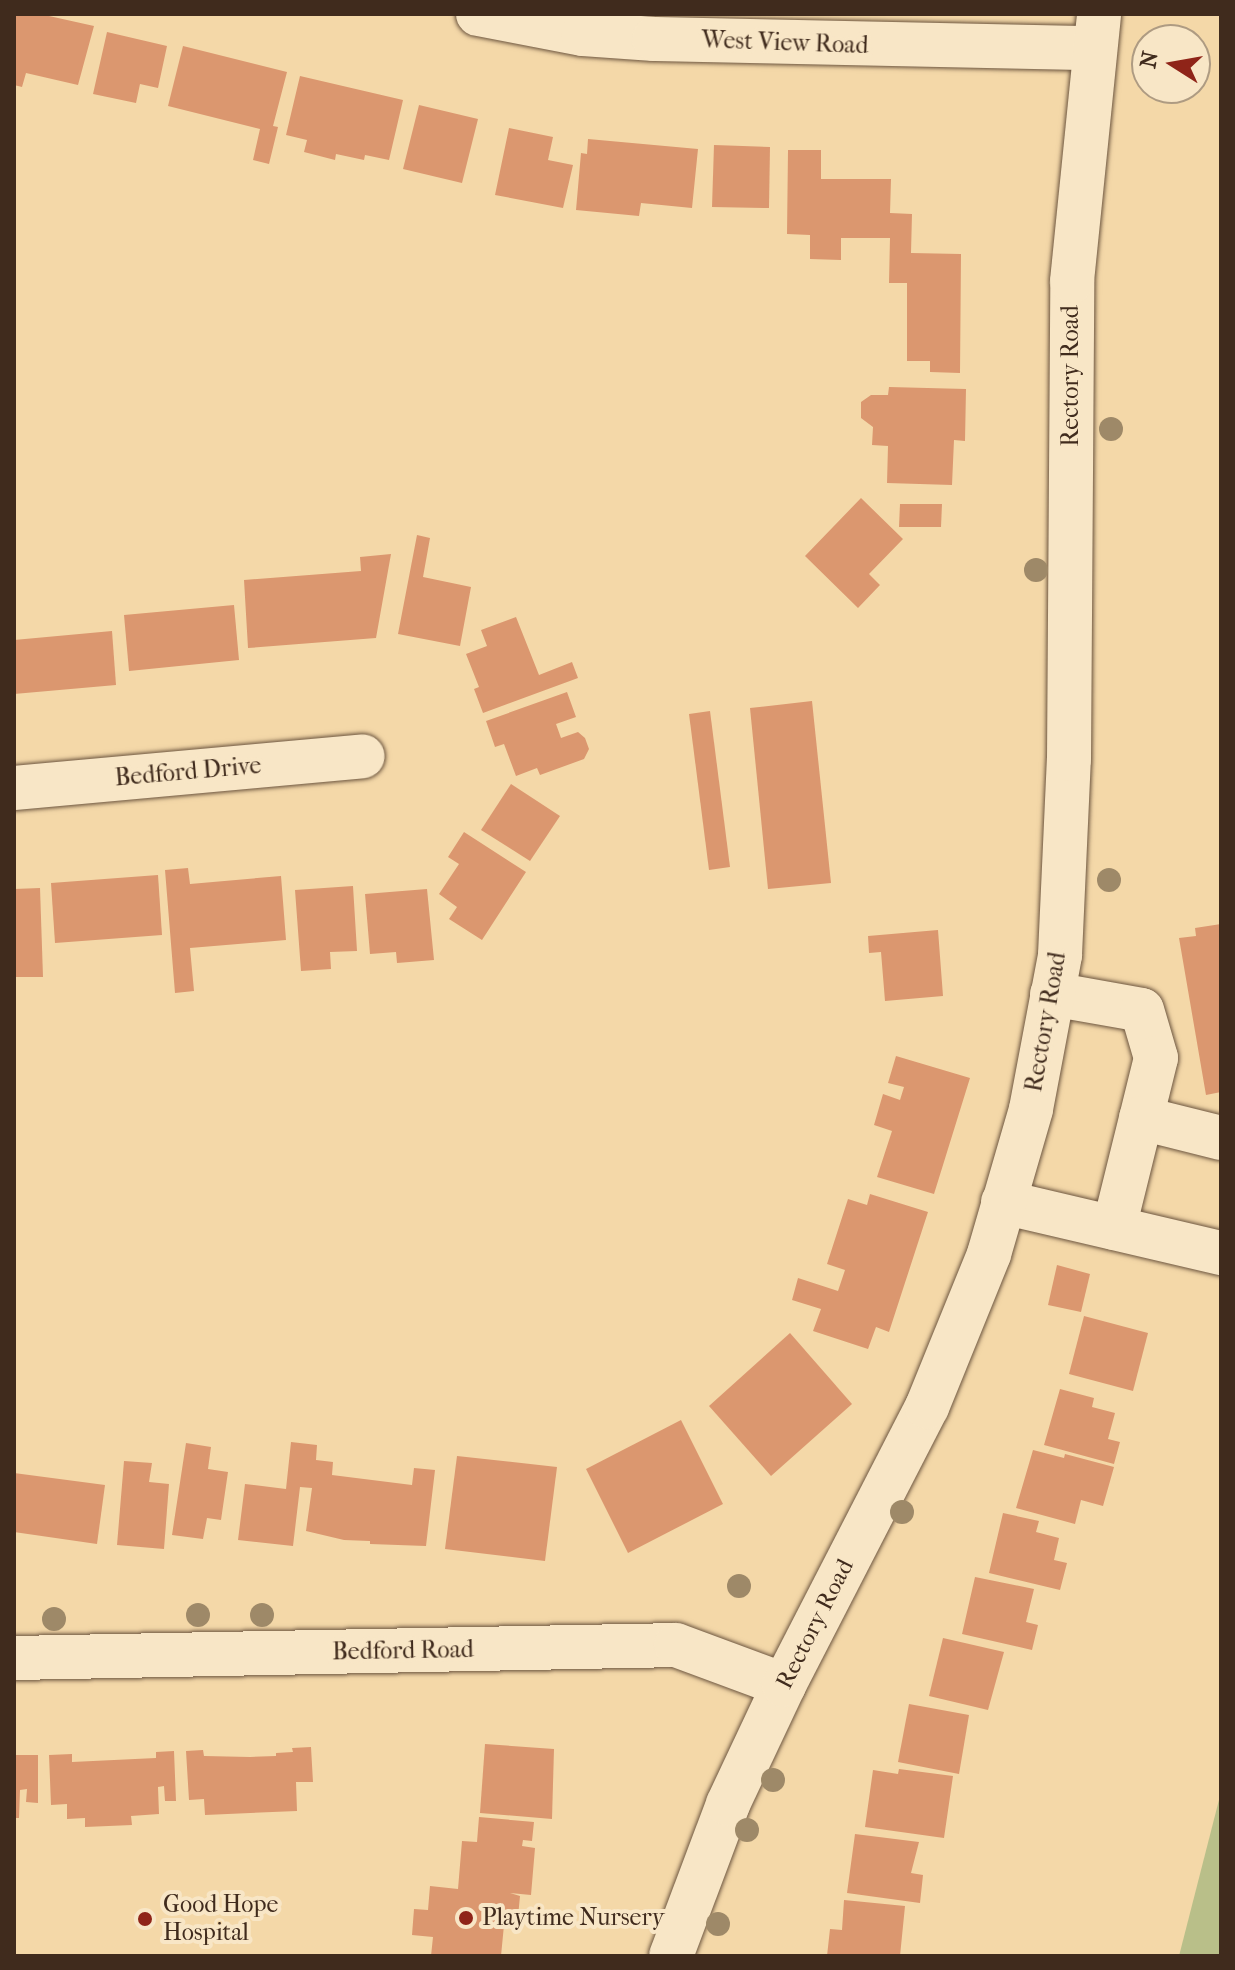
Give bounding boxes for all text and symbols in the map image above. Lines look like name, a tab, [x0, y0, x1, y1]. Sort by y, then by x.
north arrow	[1131, 24, 1211, 104]
street label: West View Road	[701, 26, 869, 60]
text: N	[1135, 49, 1164, 70]
street label: Rectory Road	[1057, 305, 1085, 447]
street label: Bedford Drive	[114, 751, 262, 793]
street label: Rectory Road	[1020, 950, 1072, 1094]
street label: Rectory Road	[770, 1554, 860, 1694]
street label: Bedford Road	[332, 1635, 474, 1667]
place label: Good Hope Hospital	[163, 1891, 278, 1947]
place label: Playtime Nursery	[482, 1904, 664, 1932]
marker: Good Hope Hospital	[134, 1908, 156, 1930]
marker: Playtime Nursery	[457, 1909, 475, 1927]

